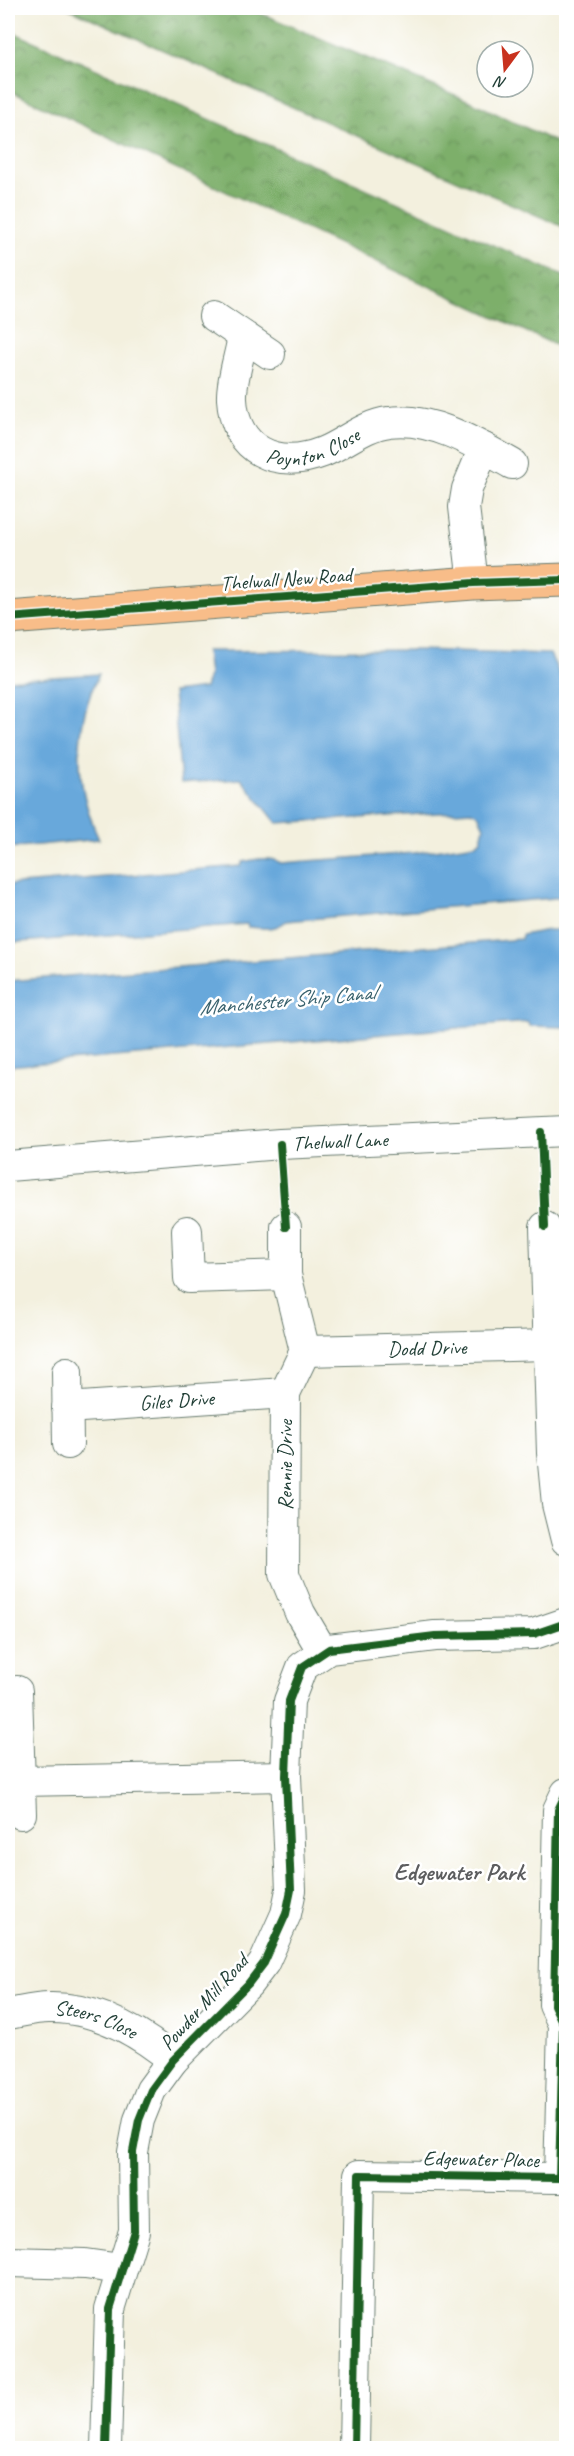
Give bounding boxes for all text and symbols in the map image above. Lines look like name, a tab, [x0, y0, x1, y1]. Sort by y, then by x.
north arrow	[475, 39, 535, 99]
text: N	[491, 71, 509, 93]
street label: Poynton Close	[263, 421, 366, 472]
street label: Thelwall New Road	[219, 561, 356, 597]
water label: Manchester Ship Canal	[198, 978, 383, 1022]
street label: Thelwall Lane	[292, 1126, 391, 1156]
street label: Dodd Drive	[387, 1334, 468, 1362]
street label: Giles Drive	[139, 1385, 217, 1416]
street label: Rennie Drive	[272, 1419, 298, 1510]
district label: Edgewater Park	[394, 1857, 526, 1887]
street label: Powder Mill Road	[154, 1946, 256, 2056]
street label: Steers Close	[54, 1995, 144, 2046]
street label: Edgewater Place	[423, 2145, 540, 2173]

